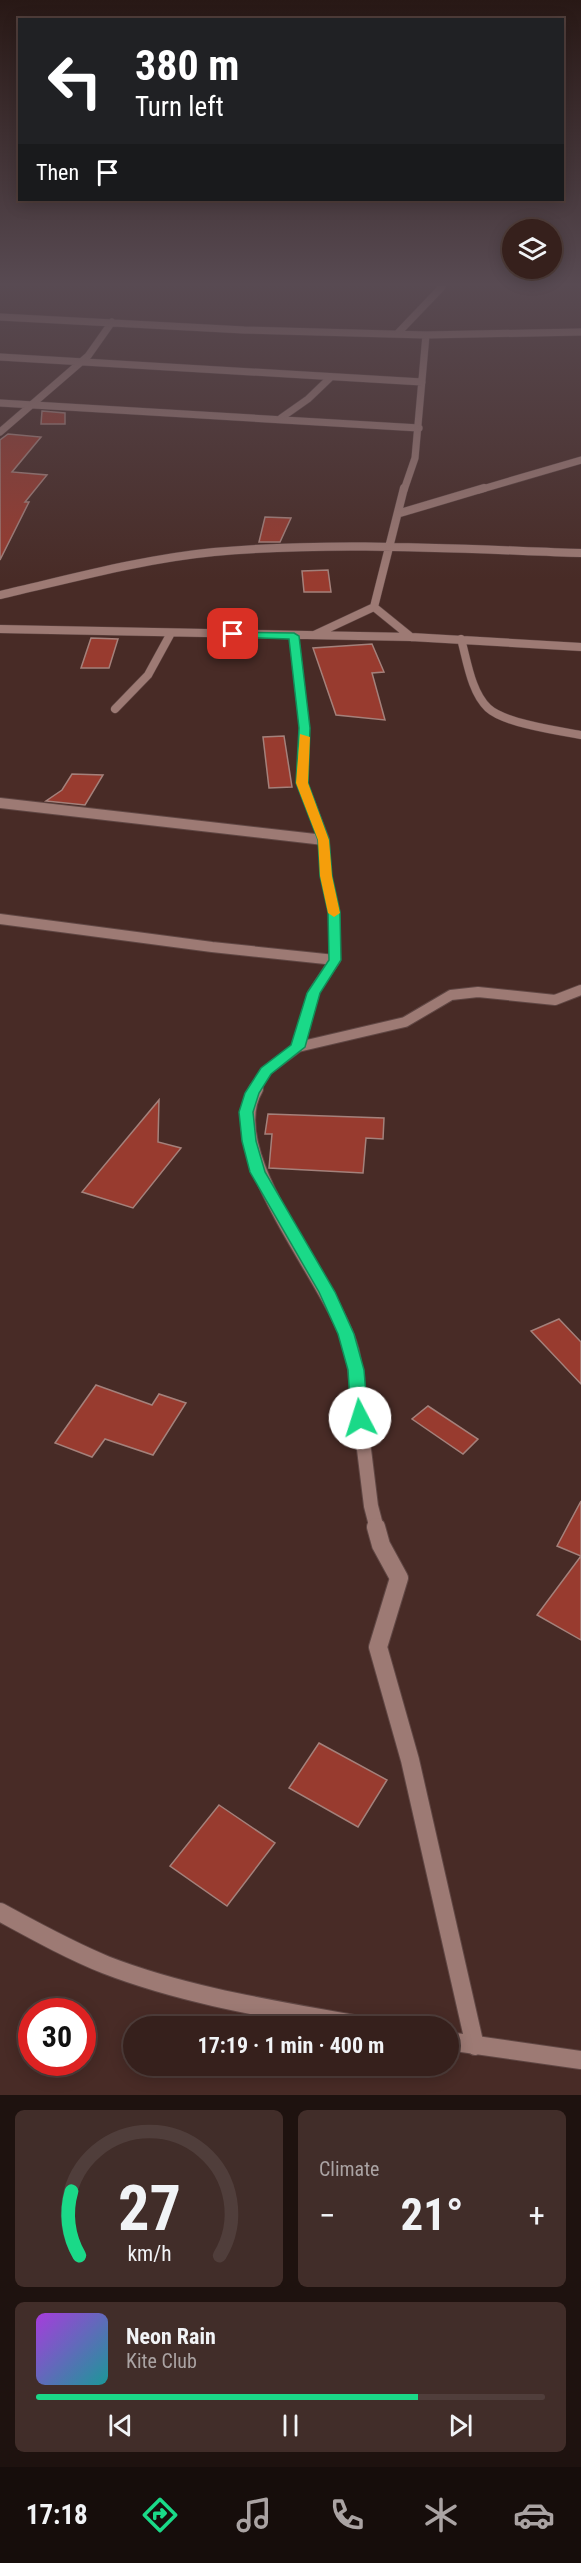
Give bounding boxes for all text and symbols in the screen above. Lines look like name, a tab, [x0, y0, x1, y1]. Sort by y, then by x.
text: 380 m	[135, 41, 240, 90]
icon: left	[36, 42, 114, 120]
text: Turn left	[135, 91, 224, 123]
icon: arrive	[91, 156, 124, 189]
text: Then	[36, 160, 79, 185]
map controls	[502, 219, 562, 279]
button: layers	[502, 219, 562, 279]
pin	[207, 608, 258, 659]
icon: arrive	[216, 617, 249, 650]
position arrow	[328, 1386, 392, 1450]
speed limit sign: 30	[18, 1998, 96, 2076]
text: 17:19 · 1 min · 400 m	[198, 2033, 384, 2058]
text: Climate	[319, 2157, 379, 2181]
text: 27	[117, 2172, 181, 2245]
text: 21°	[401, 2188, 464, 2241]
text: −	[319, 2196, 336, 2235]
text: +	[529, 2196, 545, 2235]
text: km/h	[127, 2241, 171, 2266]
text: Neon Rain	[126, 2324, 216, 2349]
text: Kite Club	[126, 2349, 197, 2373]
icon: previous	[104, 2409, 137, 2442]
icon: pause	[274, 2409, 307, 2442]
icon: next	[444, 2409, 477, 2442]
icon: directions	[139, 2494, 181, 2536]
icon: music	[233, 2494, 275, 2536]
icon: phone	[326, 2494, 368, 2536]
icon: climate	[420, 2494, 462, 2536]
icon: car	[513, 2494, 555, 2536]
text: 17:18	[26, 2499, 88, 2531]

